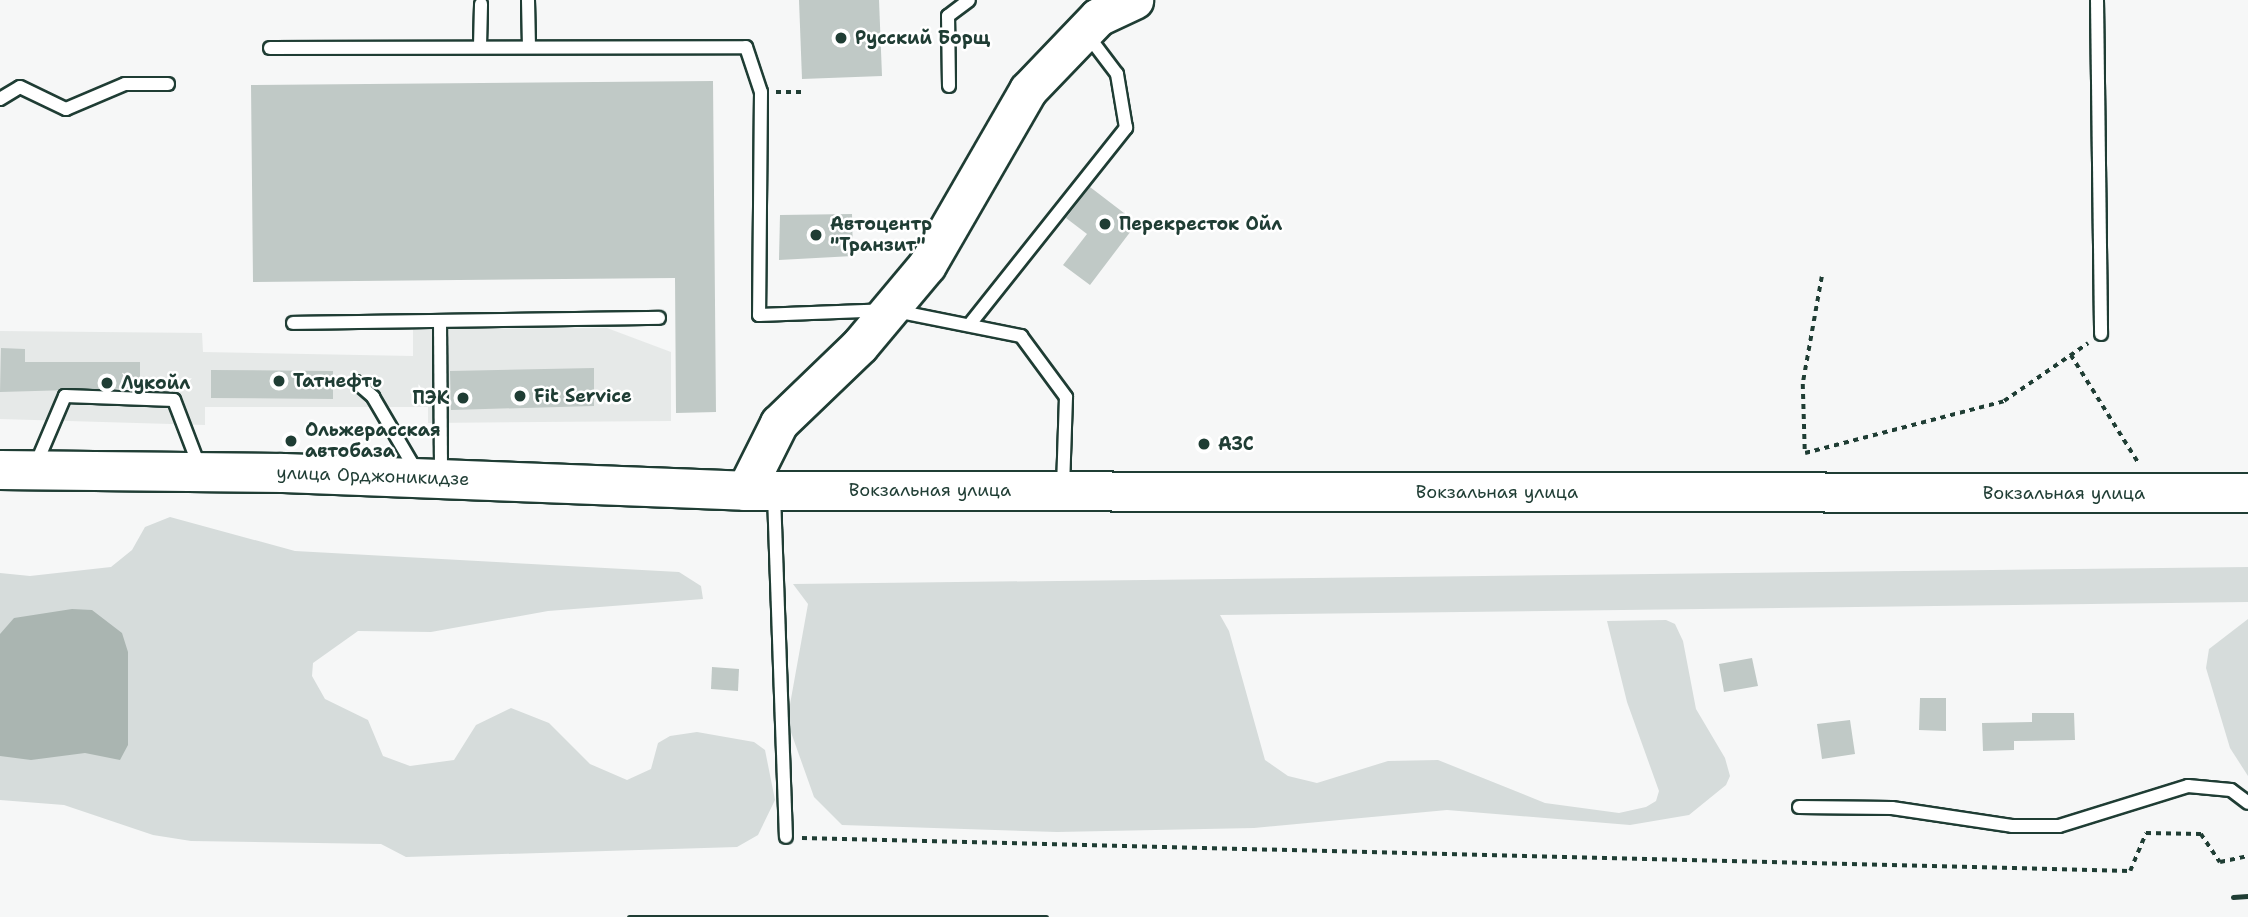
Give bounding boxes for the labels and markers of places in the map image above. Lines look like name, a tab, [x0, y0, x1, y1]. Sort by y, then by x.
place label: Русский Борщ	[855, 27, 990, 49]
marker: Русский Борщ	[833, 30, 849, 46]
place label: Перекресток Ойл	[1119, 213, 1282, 235]
place label: Автоцентр "Транзит"	[830, 214, 932, 256]
marker: Перекресток Ойл	[1097, 216, 1113, 232]
marker: Автоцентр "Транзит"	[808, 227, 824, 243]
place label: Татнефть	[293, 370, 382, 392]
place label: Лукойл	[121, 372, 190, 394]
marker: Татнефть	[271, 373, 287, 389]
marker: Лукойл	[99, 375, 115, 391]
place label: Fit Service	[534, 385, 632, 407]
place label: ПЭК	[413, 387, 449, 409]
marker: Fit Service	[512, 388, 528, 404]
marker: ПЭК	[455, 390, 471, 406]
place label: Ольжерасская автобаза	[305, 420, 441, 462]
marker: Ольжерасская автобаза	[283, 433, 299, 449]
place label: АЗС	[1218, 433, 1254, 455]
marker: АЗС	[1196, 436, 1212, 452]

